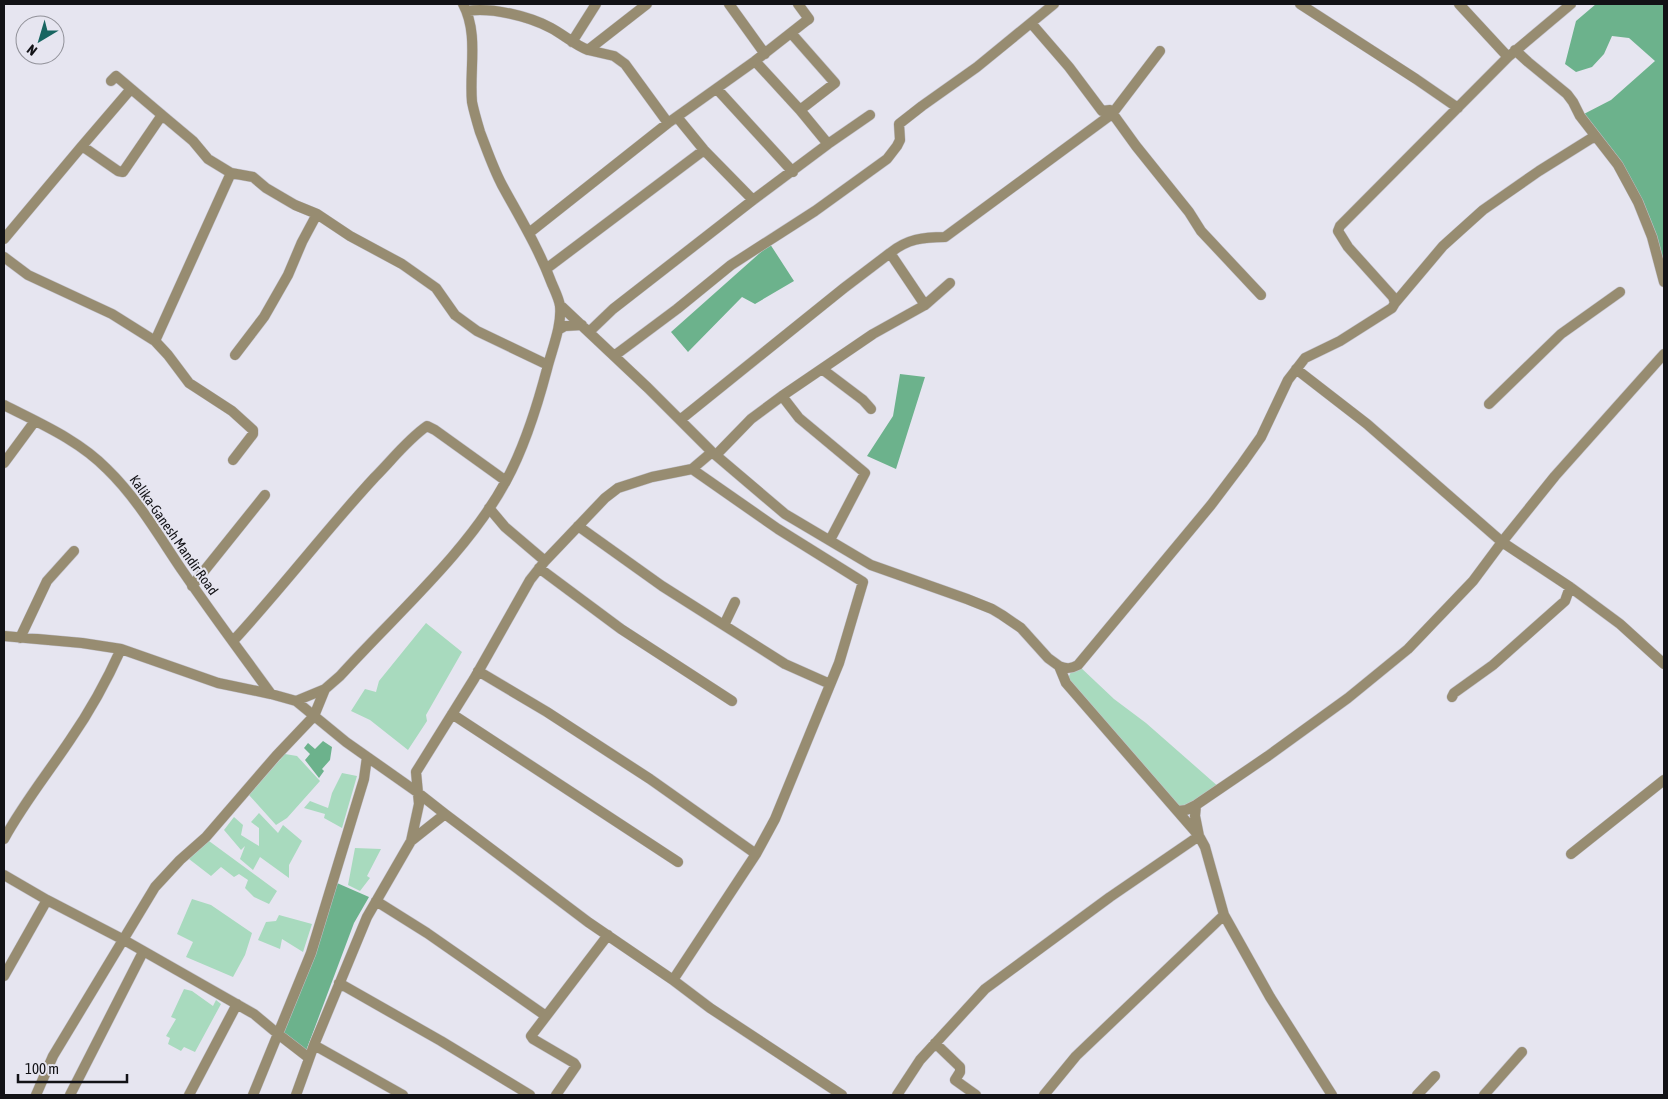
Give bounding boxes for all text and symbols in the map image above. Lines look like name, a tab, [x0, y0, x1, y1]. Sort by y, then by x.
north arrow	[15, 15, 65, 65]
text: N	[24, 41, 40, 59]
street label: Kalika-Ganesh Mandir Road	[127, 472, 221, 598]
scale bar	[18, 1052, 126, 1084]
text: 100 m	[25, 1060, 59, 1077]

